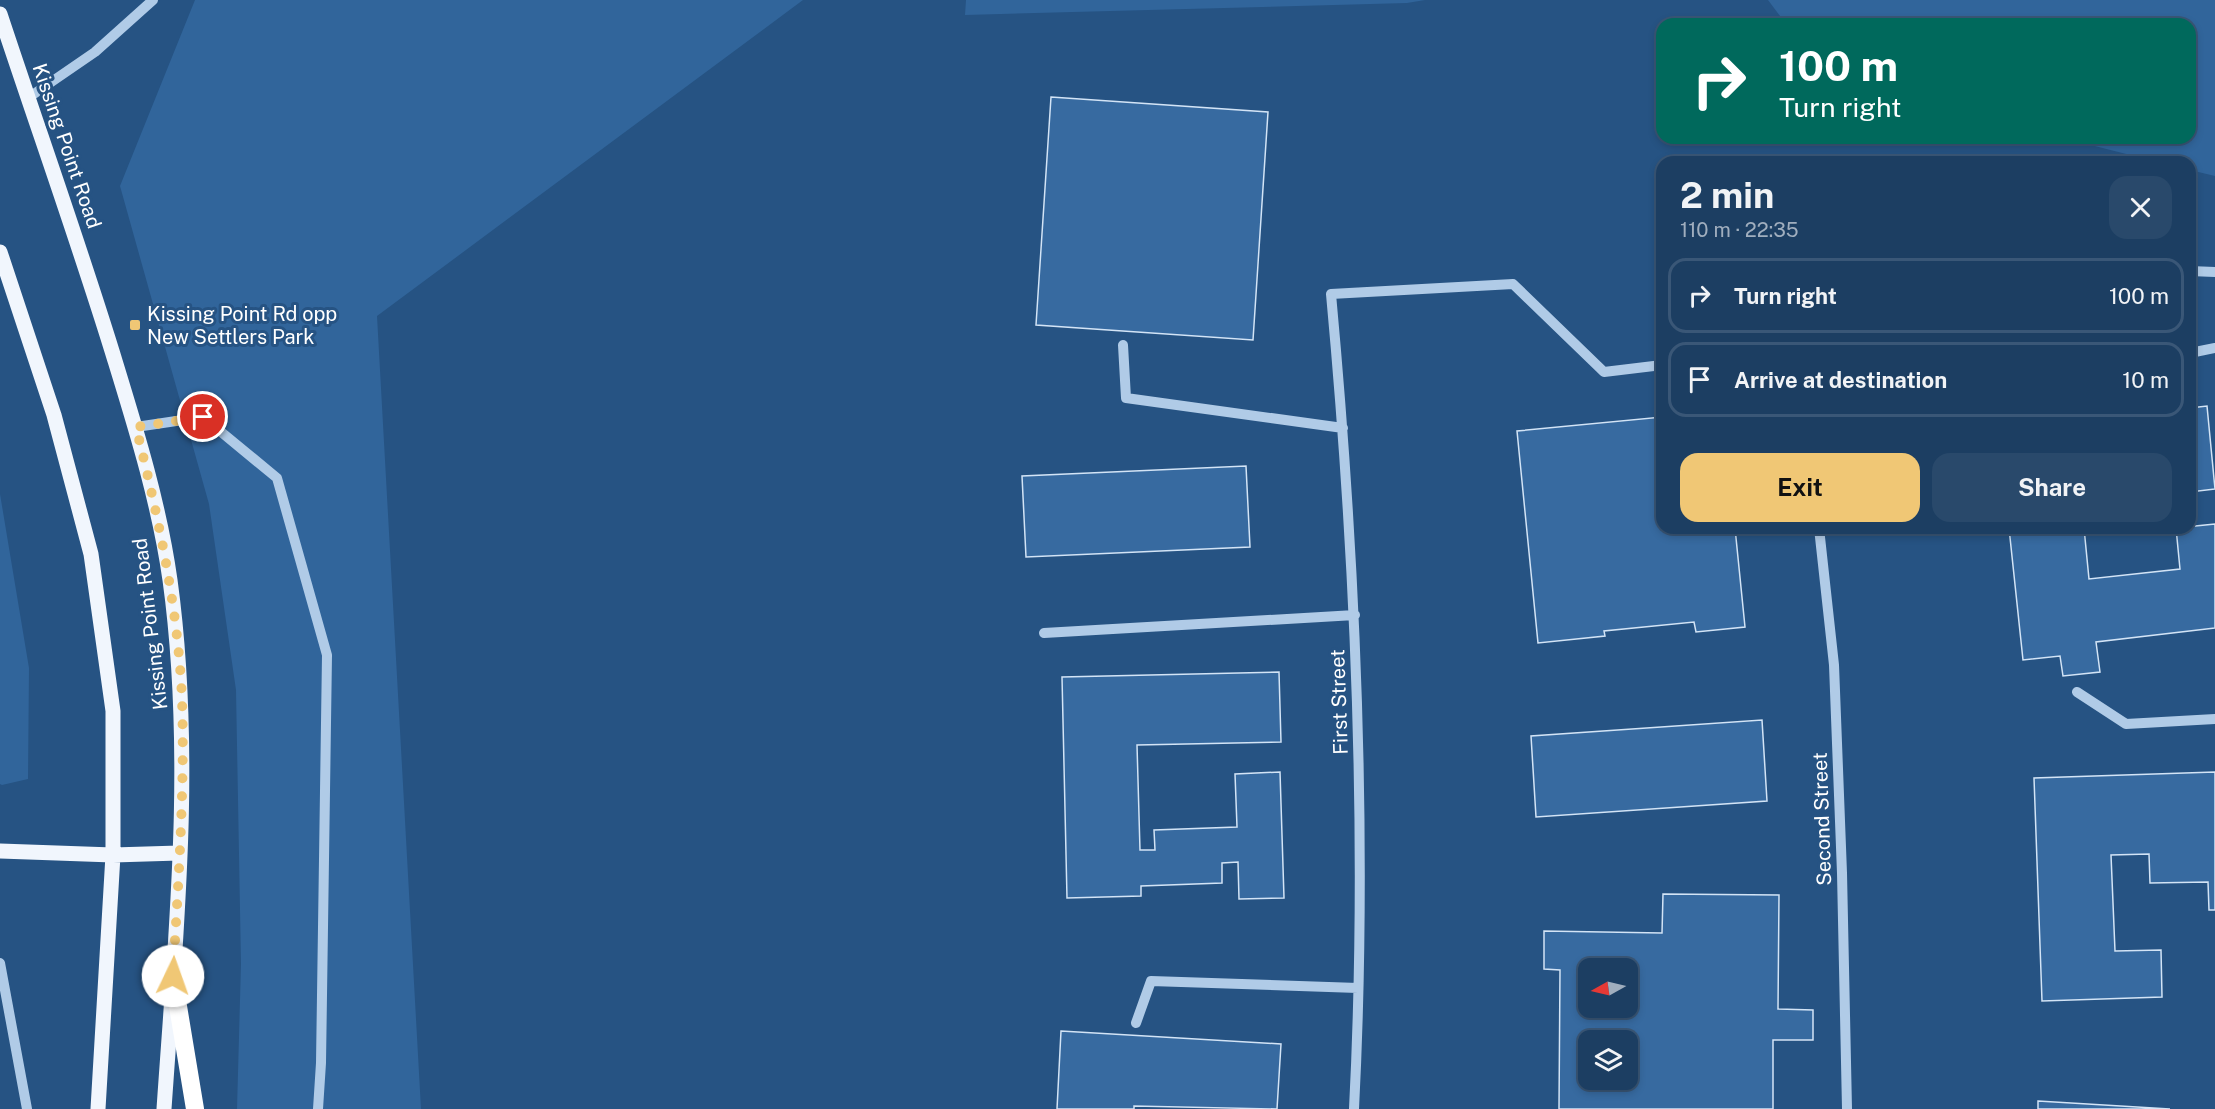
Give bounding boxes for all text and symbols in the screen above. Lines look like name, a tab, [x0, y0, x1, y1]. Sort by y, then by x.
text: 100 m	[1779, 41, 1898, 90]
icon: right	[1680, 42, 1758, 120]
street label: Kissing Point Road	[28, 60, 106, 232]
text: Turn right	[1779, 91, 1902, 123]
text: 2 min	[1680, 174, 1774, 216]
button: close	[2109, 176, 2172, 239]
text: 110 m · 22:35	[1680, 218, 1799, 242]
icon: right	[1683, 279, 1716, 312]
text: Turn right	[1734, 283, 1837, 309]
text: 100 m	[2109, 283, 2169, 309]
place label: Kissing Point Rd opp New Settlers Park	[147, 302, 337, 349]
marker: Kissing Point Rd opp New Settlers Park	[128, 318, 142, 332]
icon: arrive	[1683, 363, 1716, 396]
text: Arrive at destination	[1734, 367, 1947, 393]
text: 10 m	[2122, 367, 2169, 393]
pin	[177, 391, 228, 442]
icon: arrive	[186, 400, 219, 433]
button: Exit	[1680, 453, 1920, 522]
button: Share	[1932, 453, 2172, 522]
street label: Kissing Point Road	[128, 537, 172, 711]
street label: First Street	[1325, 649, 1353, 755]
street label: Second Street	[1808, 752, 1836, 886]
position arrow	[141, 944, 205, 1008]
north arrow	[1578, 958, 1638, 1018]
map controls	[1578, 958, 1638, 1090]
button: layers	[1578, 1030, 1638, 1090]

